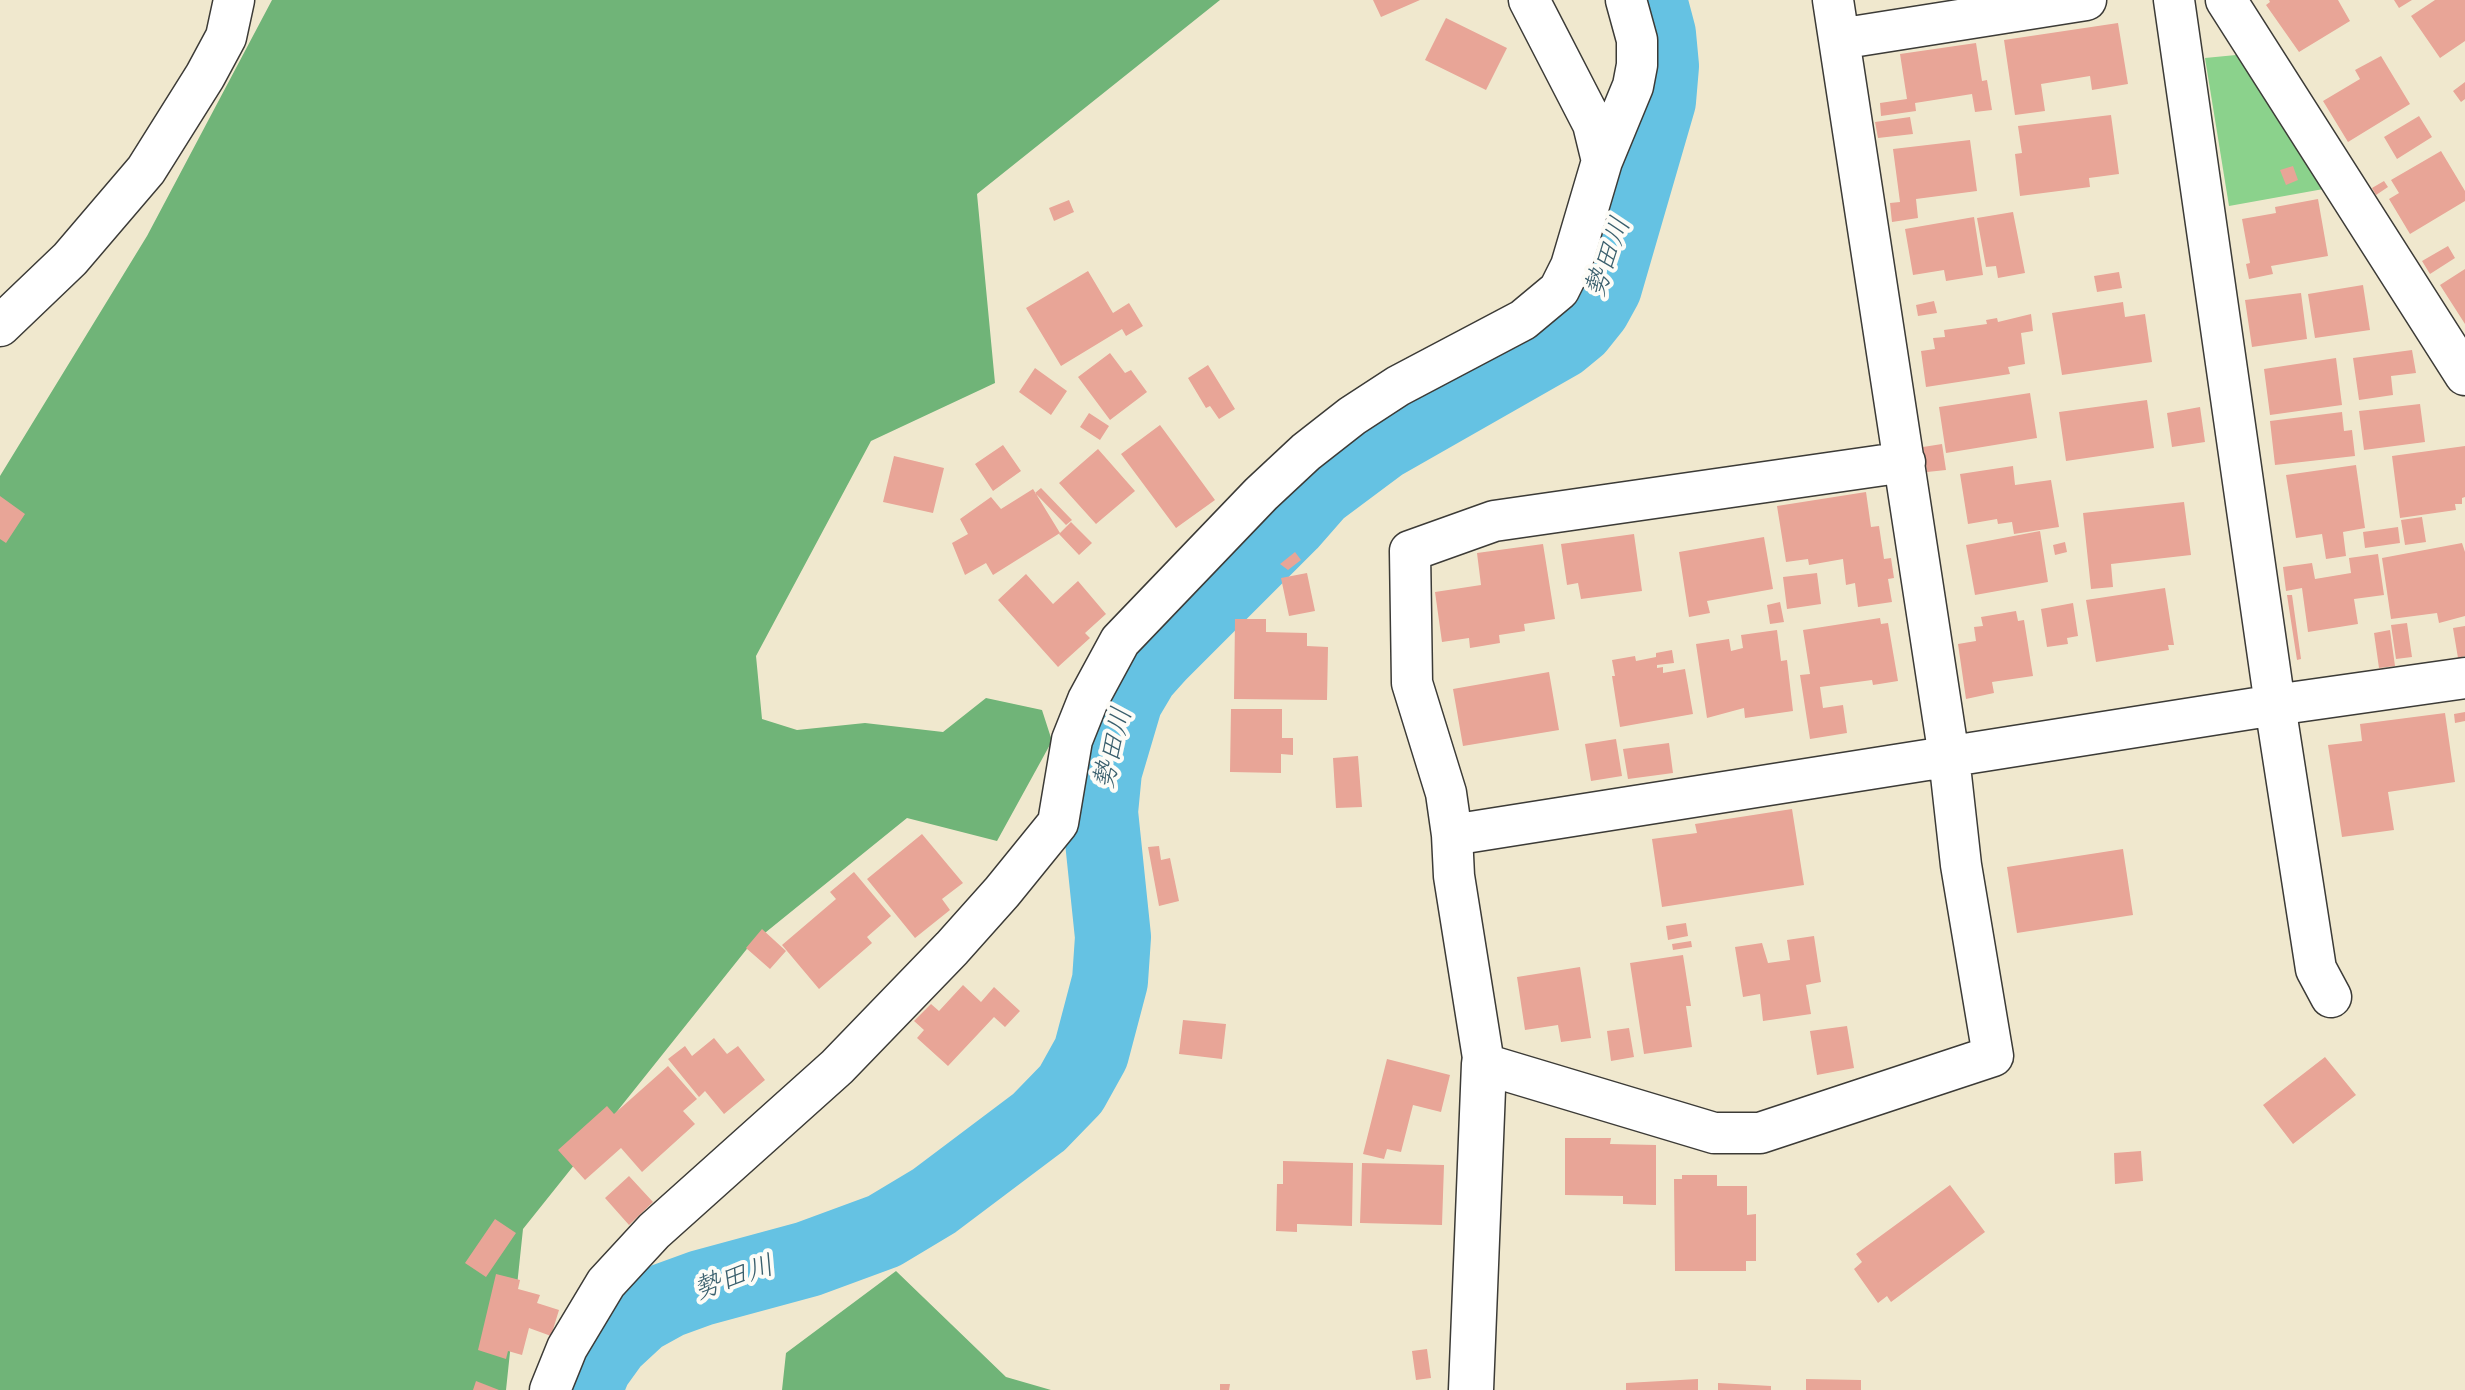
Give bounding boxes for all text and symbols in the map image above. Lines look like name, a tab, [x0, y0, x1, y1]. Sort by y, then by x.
water label: 勢田川	[1579, 213, 1639, 303]
water label: 勢田川	[1088, 704, 1140, 794]
water label: 勢田川	[689, 1249, 779, 1309]

